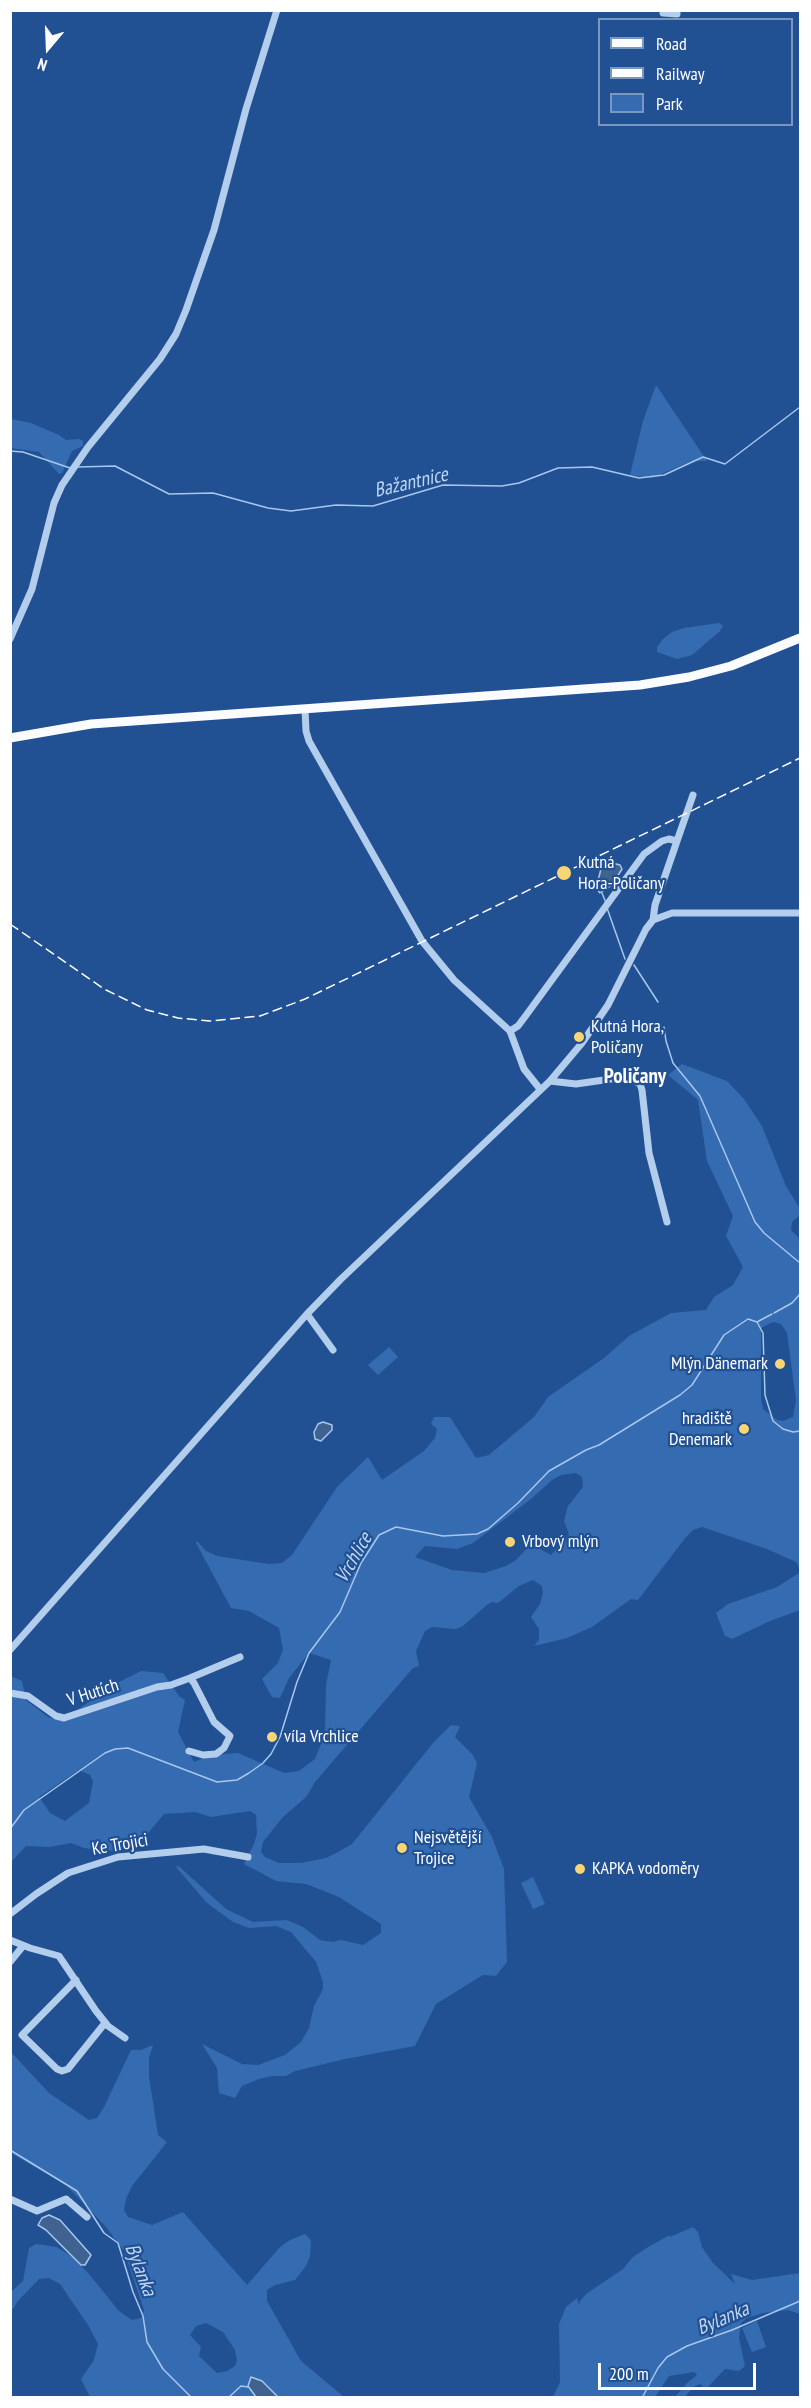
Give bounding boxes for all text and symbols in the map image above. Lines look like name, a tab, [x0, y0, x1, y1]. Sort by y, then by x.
north arrow	[18, 18, 78, 78]
legend	[598, 18, 793, 126]
text: Road	[656, 32, 687, 55]
text: N	[35, 54, 49, 76]
text: Railway	[656, 62, 705, 85]
text: Park	[656, 92, 683, 115]
water label: Bažantnice	[372, 463, 450, 503]
place label: Kutná Hora-Poličany	[578, 852, 665, 894]
marker: Kutná Hora-Poličany	[555, 864, 573, 882]
place label: Kutná Hora, Poličany	[591, 1016, 664, 1058]
marker: Kutná Hora, Poličany	[572, 1030, 586, 1044]
district label: Poličany	[604, 1064, 666, 1090]
place label: Mlýn Dänemark	[671, 1353, 768, 1375]
marker: Mlýn Dänemark	[773, 1357, 787, 1371]
place label: hradiště Denemark	[669, 1408, 732, 1450]
marker: hradiště Denemark	[737, 1422, 751, 1436]
water label: Vrchlice	[330, 1529, 378, 1587]
place label: Vrbový mlýn	[522, 1531, 598, 1553]
marker: Vrbový mlýn	[503, 1535, 517, 1549]
street label: V Hutích	[65, 1675, 121, 1711]
place label: víla Vrchlice	[284, 1726, 359, 1748]
marker: víla Vrchlice	[265, 1730, 279, 1744]
place label: Nejsvětější Trojice	[414, 1827, 482, 1870]
street label: Ke Trojici	[90, 1829, 150, 1861]
marker: Nejsvětější Trojice	[395, 1841, 409, 1855]
place label: KAPKA vodoměry	[592, 1858, 699, 1880]
marker: KAPKA vodoměry	[573, 1862, 587, 1876]
water label: Bylanka	[119, 2240, 161, 2300]
water label: Bylanka	[693, 2297, 753, 2341]
scale bar	[601, 2351, 758, 2389]
text: 200 m	[609, 2362, 649, 2385]

